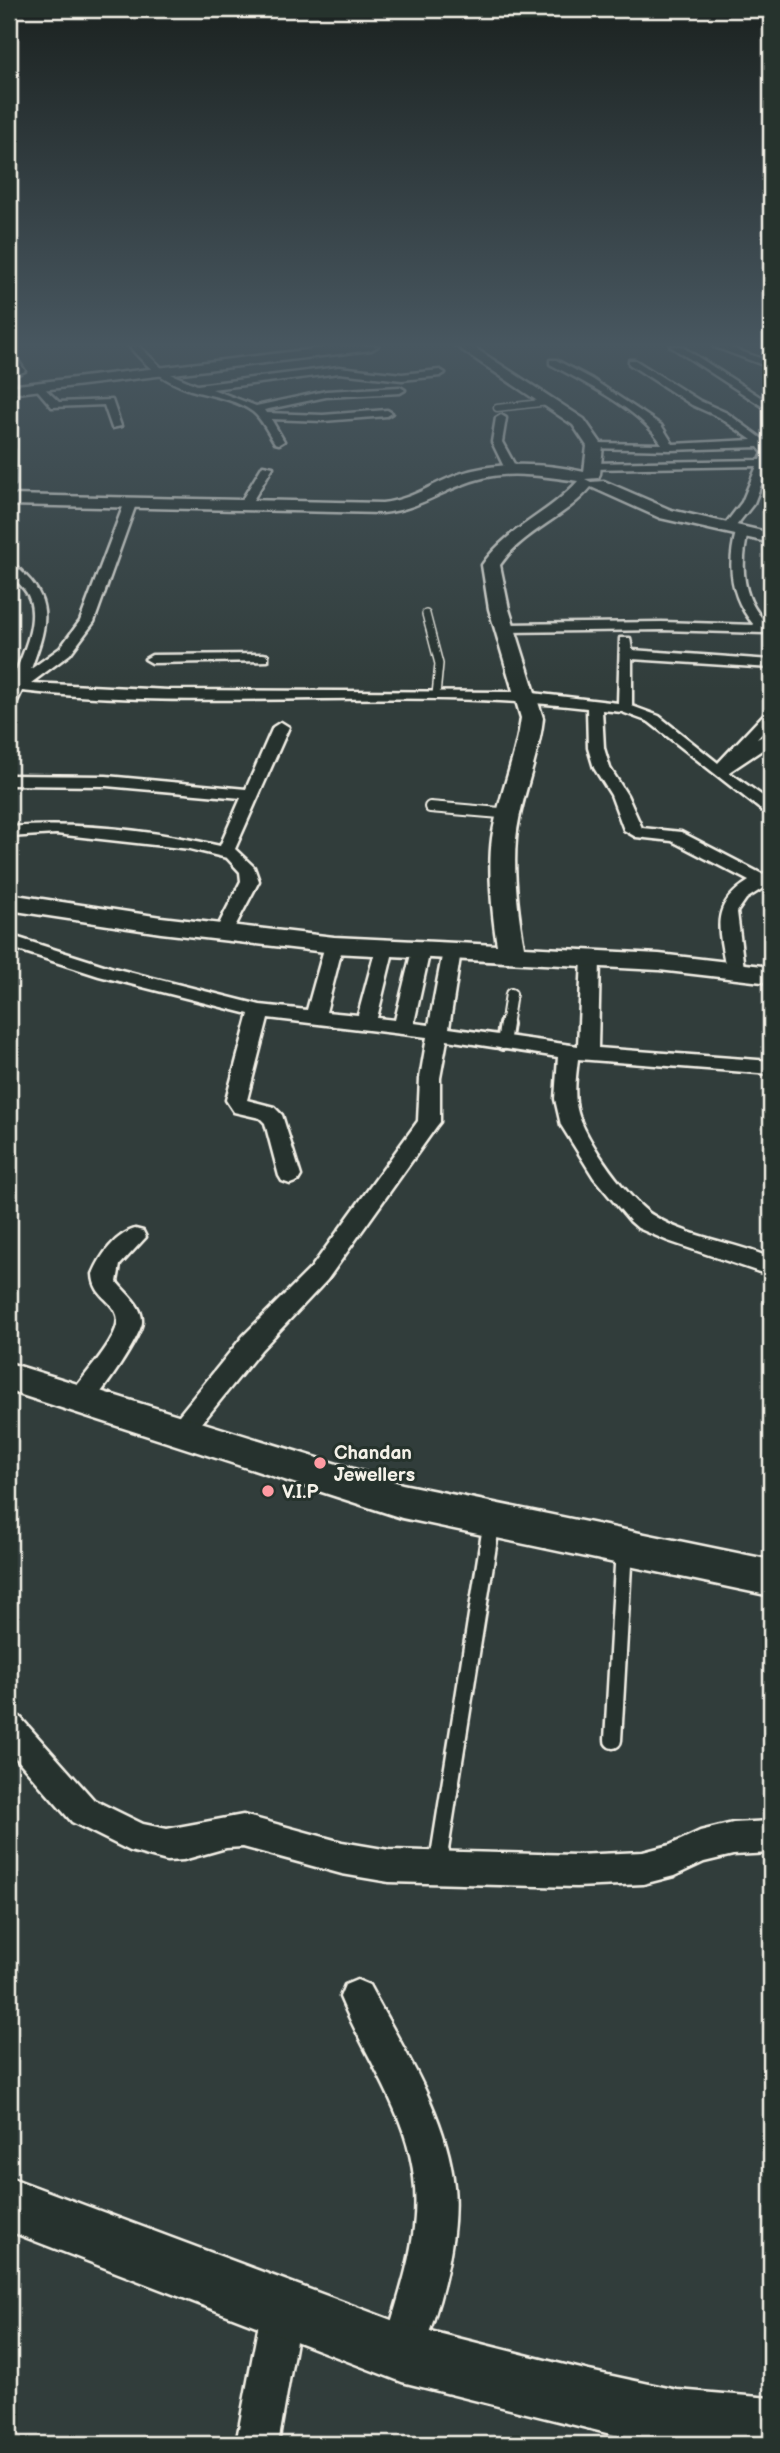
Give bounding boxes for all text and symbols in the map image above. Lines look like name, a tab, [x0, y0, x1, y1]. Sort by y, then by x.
place label: Chandan Jewellers	[334, 1442, 415, 1487]
marker: Chandan Jewellers	[312, 1455, 328, 1471]
place label: V.I.P	[282, 1481, 319, 1504]
marker: V.I.P	[260, 1483, 276, 1499]

